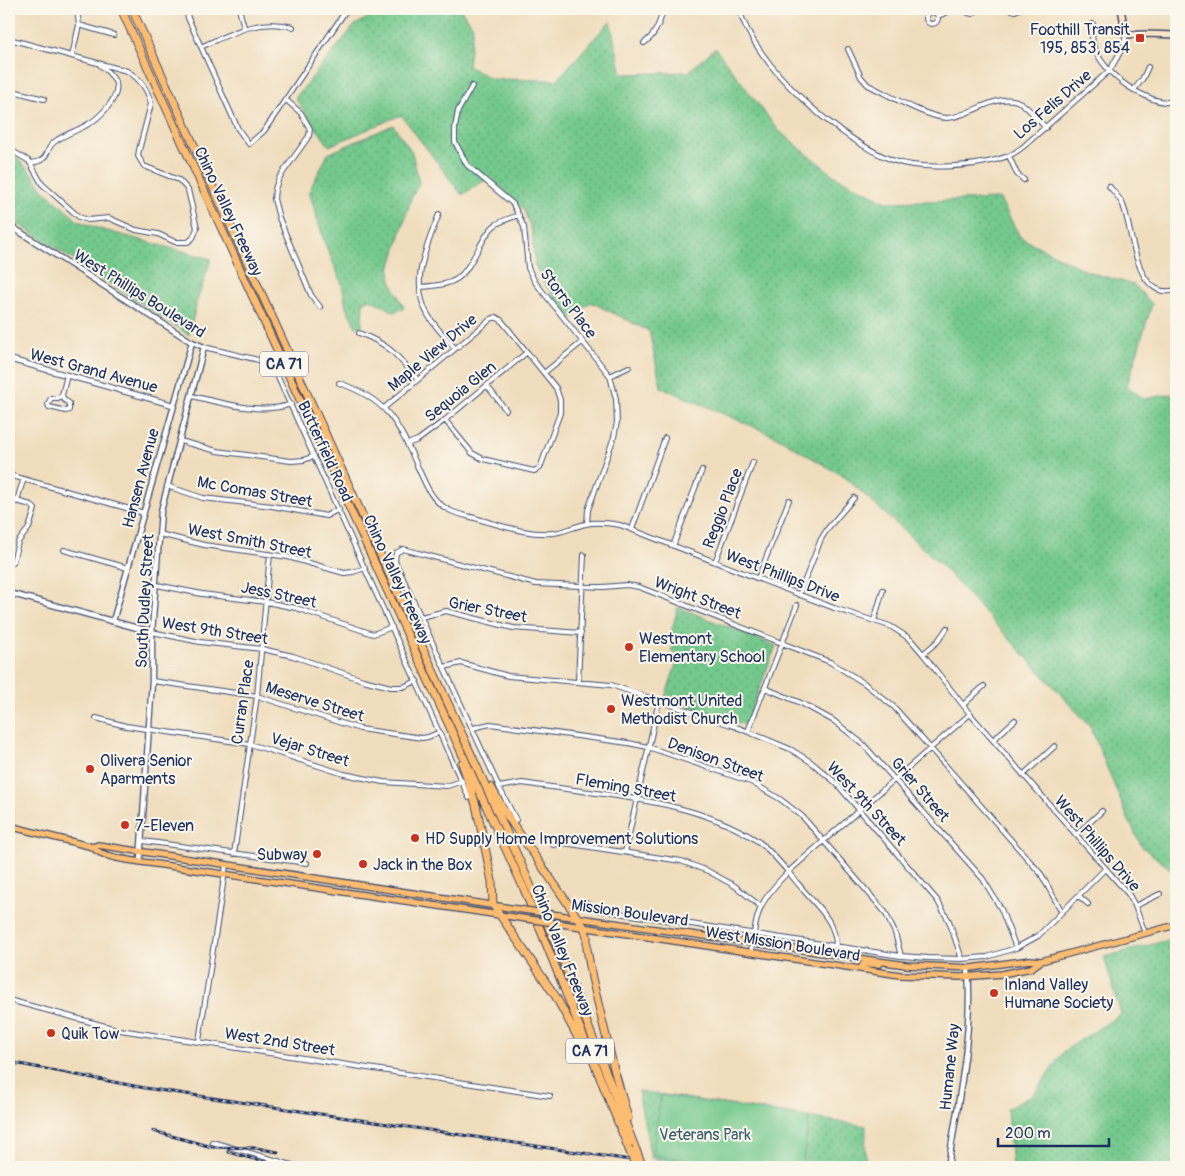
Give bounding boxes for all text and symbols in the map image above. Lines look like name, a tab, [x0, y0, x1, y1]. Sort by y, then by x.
place label: Foothill Transit 195, 853, 854	[1030, 20, 1131, 58]
marker: Foothill Transit 195, 853, 854	[1134, 32, 1146, 44]
street label: Los Felis Drive	[1010, 65, 1096, 144]
street label: Chino Valley Freeway	[189, 144, 267, 279]
street label: West Phillips Boulevard	[70, 245, 209, 343]
street label: Storrs Place	[535, 265, 601, 343]
street label: Maple View Drive	[384, 310, 481, 396]
street label: West Grand Avenue	[28, 344, 160, 398]
road number: CA 71	[260, 352, 308, 376]
street label: Sequoia Glen	[421, 357, 500, 427]
street label: Butterfield Road	[293, 398, 357, 505]
street label: Hansen Avenue	[118, 426, 164, 530]
street label: Reggio Place	[698, 465, 747, 551]
street label: Mc Comas Street	[196, 472, 315, 512]
street label: Chino Valley Freeway	[358, 512, 436, 647]
street label: West Smith Street	[186, 519, 314, 563]
street label: South Dudley Street	[131, 533, 159, 669]
street label: West Phillips Drive	[723, 545, 843, 607]
street label: Wright Street	[651, 572, 744, 624]
street label: Jess Street	[239, 577, 319, 613]
street label: Grier Street	[447, 593, 529, 627]
street label: West 9th Street	[160, 613, 270, 649]
place label: Westmont Elementary School	[639, 629, 765, 667]
marker: Westmont Elementary School	[623, 641, 635, 653]
street label: Curran Place	[227, 659, 259, 746]
street label: Meserve Street	[263, 677, 367, 727]
place label: Westmont United Methodist Church	[621, 691, 742, 729]
marker: Westmont United Methodist Church	[605, 703, 617, 715]
street label: Vejar Street	[268, 729, 352, 772]
street label: Denison Street	[665, 733, 767, 787]
place label: Olivera Senior Aparments	[100, 751, 192, 789]
street label: Grier Street	[887, 753, 954, 827]
street label: West 9th Street	[822, 757, 911, 850]
marker: Olivera Senior Aparments	[84, 763, 96, 775]
street label: Fleming Street	[574, 769, 678, 807]
street label: West Phillips Drive	[1050, 792, 1144, 896]
place label: 7-Eleven	[135, 816, 194, 836]
marker: 7-Eleven	[119, 819, 131, 831]
place label: HD Supply Home Improvement Solutions	[425, 829, 698, 849]
marker: HD Supply Home Improvement Solutions	[409, 832, 421, 844]
place label: Subway	[257, 845, 307, 865]
marker: Subway	[311, 848, 323, 860]
place label: Jack in the Box	[373, 855, 472, 875]
marker: Jack in the Box	[357, 858, 369, 870]
street label: Chino Valley Freeway	[527, 882, 598, 1019]
street label: Mission Boulevard	[570, 895, 690, 931]
street label: West Mission Boulevard	[704, 922, 862, 966]
place label: Inland Valley Humane Society	[1004, 975, 1114, 1013]
marker: Inland Valley Humane Society	[988, 987, 1000, 999]
street label: West 2nd Street	[223, 1023, 337, 1061]
street label: Humane Way	[935, 1023, 965, 1112]
place label: Quik Tow	[61, 1024, 119, 1044]
marker: Quik Tow	[45, 1027, 57, 1039]
road number: CA 71	[566, 1038, 614, 1064]
scale bar	[998, 1116, 1109, 1148]
text: 200 m	[1005, 1124, 1050, 1143]
park label: Veterans Park	[659, 1125, 751, 1145]

